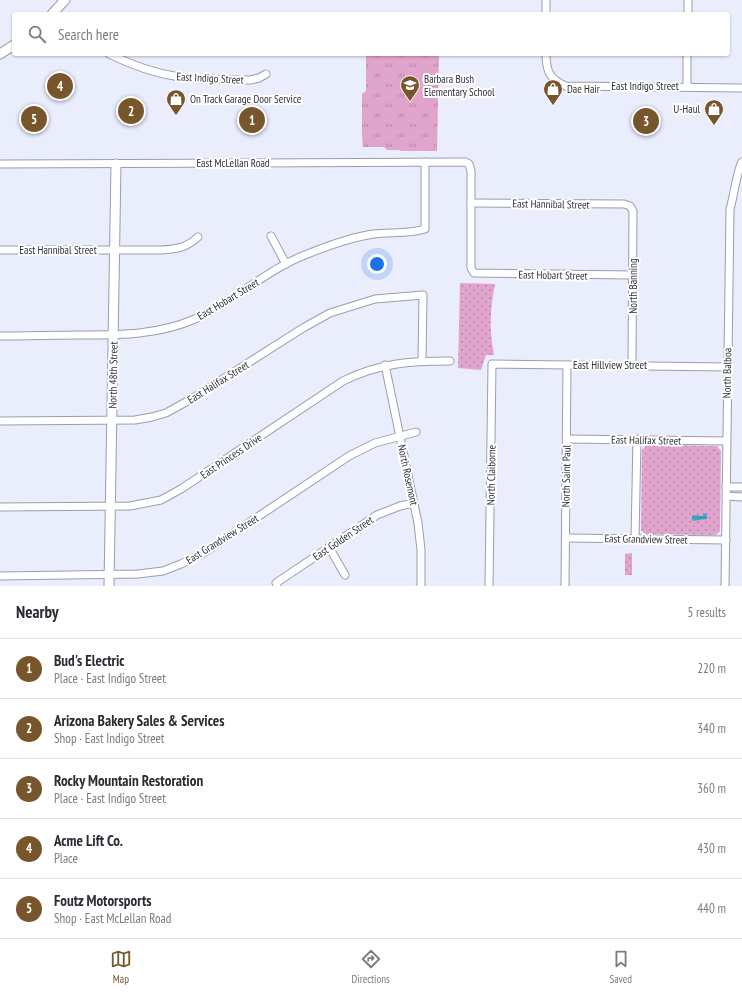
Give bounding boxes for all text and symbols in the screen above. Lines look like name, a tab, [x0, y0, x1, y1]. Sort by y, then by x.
search box	[12, 12, 730, 56]
icon: search	[26, 23, 48, 45]
text: Search here	[58, 25, 119, 44]
street label: East Indigo Street	[176, 69, 244, 87]
pin: 4	[47, 71, 73, 101]
place label: Barbara Bush Elementary School	[424, 72, 495, 99]
school or university icon: Barbara Bush Elementary School	[399, 74, 421, 102]
shop icon: Dae Hair	[542, 78, 564, 106]
street label: East Indigo Street	[611, 79, 679, 93]
place label: Dae Hair	[567, 82, 600, 96]
shop icon: On Track Garage Door Service	[165, 88, 187, 116]
place label: On Track Garage Door Service	[190, 92, 302, 106]
pin: 2	[118, 96, 144, 126]
shop icon: U-Haul	[703, 98, 725, 126]
place label: U-Haul	[673, 102, 700, 116]
pin: 5	[21, 104, 47, 134]
pin: 1	[239, 105, 265, 135]
pin: 3	[633, 106, 659, 136]
street label: East McLellan Road	[196, 156, 270, 170]
street label: East Hannibal Street	[512, 196, 590, 212]
street label: East Hannibal Street	[19, 243, 97, 257]
your location	[367, 254, 387, 274]
street label: North Banning	[626, 258, 640, 314]
street label: East Hobart Street	[518, 267, 588, 283]
street label: East Hobart Street	[195, 275, 261, 323]
street label: North 48th Street	[105, 341, 121, 409]
street label: North Balboa	[720, 348, 734, 398]
street label: East Halifax Street	[185, 358, 251, 406]
street label: East Hillview Street	[573, 358, 647, 372]
street label: East Princess Drive	[198, 430, 265, 482]
street label: East Halifax Street	[611, 432, 681, 448]
street label: North Rosemont	[395, 443, 421, 507]
street label: North Claiborne	[483, 444, 499, 505]
street label: North Saint Paul	[558, 444, 574, 507]
street label: East Grandview Street	[183, 511, 261, 567]
street label: East Golden Street	[310, 513, 376, 563]
street label: East Grandview Street	[604, 531, 688, 547]
text: Nearby	[16, 601, 59, 623]
text: 5 results	[687, 604, 726, 621]
text: Bud's Electric	[54, 651, 125, 670]
text: 1	[26, 660, 32, 677]
text: 220 m	[697, 660, 726, 677]
text: Place · East Indigo Street	[54, 670, 166, 687]
text: Arizona Bakery Sales & Services	[54, 711, 224, 730]
text: 2	[26, 720, 32, 737]
text: 340 m	[697, 720, 726, 737]
text: Shop · East Indigo Street	[54, 730, 164, 747]
text: Rocky Mountain Restoration	[54, 771, 203, 790]
text: 3	[26, 780, 32, 797]
text: 360 m	[697, 780, 726, 797]
text: Place · East Indigo Street	[54, 790, 166, 807]
text: Acme Lift Co.	[54, 831, 123, 850]
text: 4	[26, 840, 32, 857]
text: 430 m	[697, 840, 726, 857]
text: Place	[54, 850, 78, 867]
text: Foutz Motorsports	[54, 891, 152, 910]
text: 5	[26, 900, 32, 917]
text: 440 m	[697, 900, 726, 917]
text: Shop · East McLellan Road	[54, 910, 171, 927]
tab: Map	[110, 948, 132, 986]
tab: Directions	[352, 948, 390, 986]
tab: Saved	[609, 948, 632, 986]

